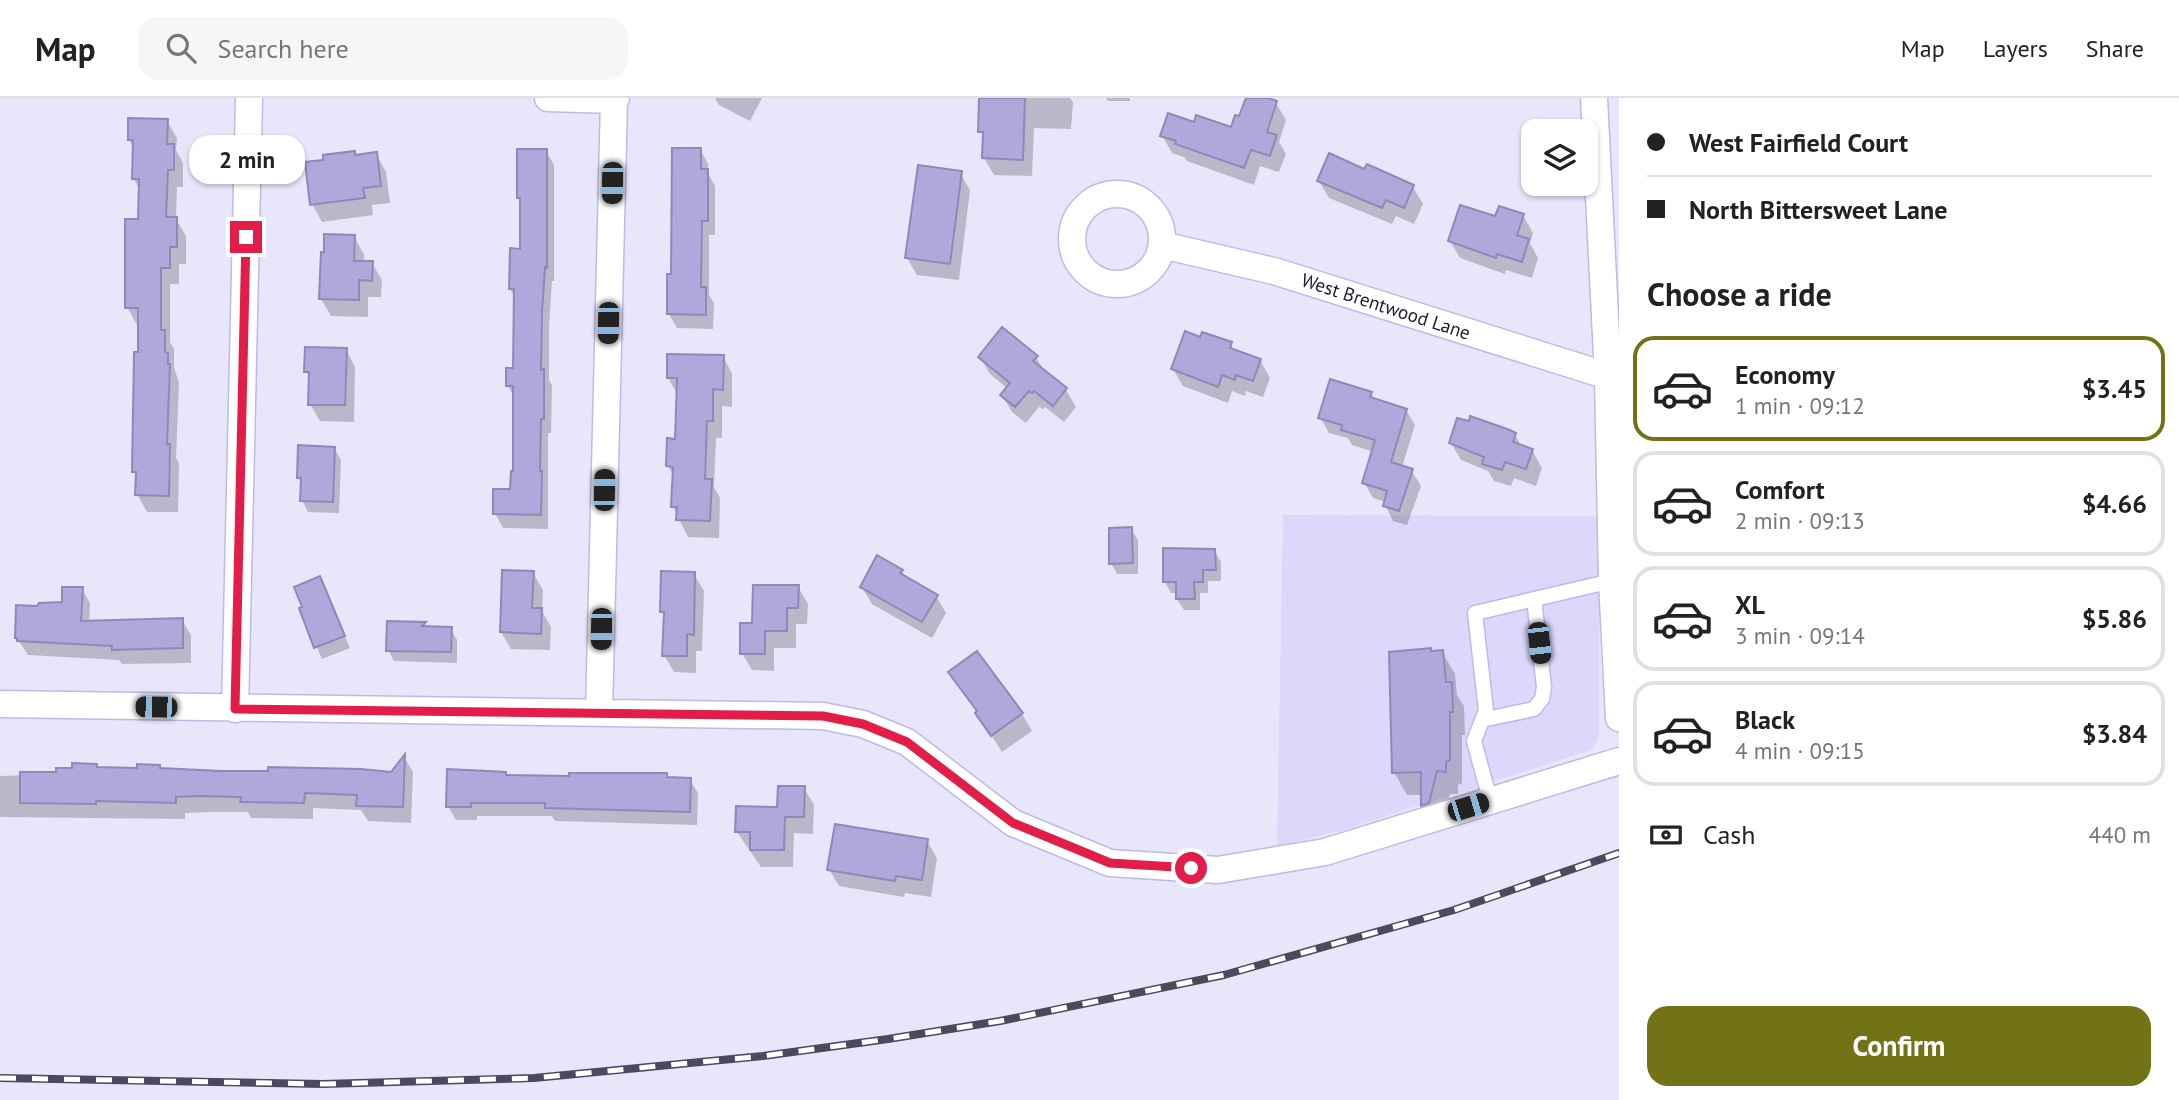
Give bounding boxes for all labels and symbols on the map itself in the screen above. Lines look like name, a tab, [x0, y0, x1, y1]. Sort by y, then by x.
callout: 2 min	[188, 136, 304, 184]
car	[602, 162, 623, 204]
route end	[230, 221, 262, 253]
street label: West Brentwood Lane	[1298, 267, 1474, 345]
car	[598, 302, 619, 344]
car	[594, 469, 615, 511]
car	[591, 608, 612, 650]
car	[1527, 621, 1552, 665]
car	[135, 696, 178, 718]
car	[1445, 791, 1492, 823]
route start	[1175, 852, 1207, 884]

